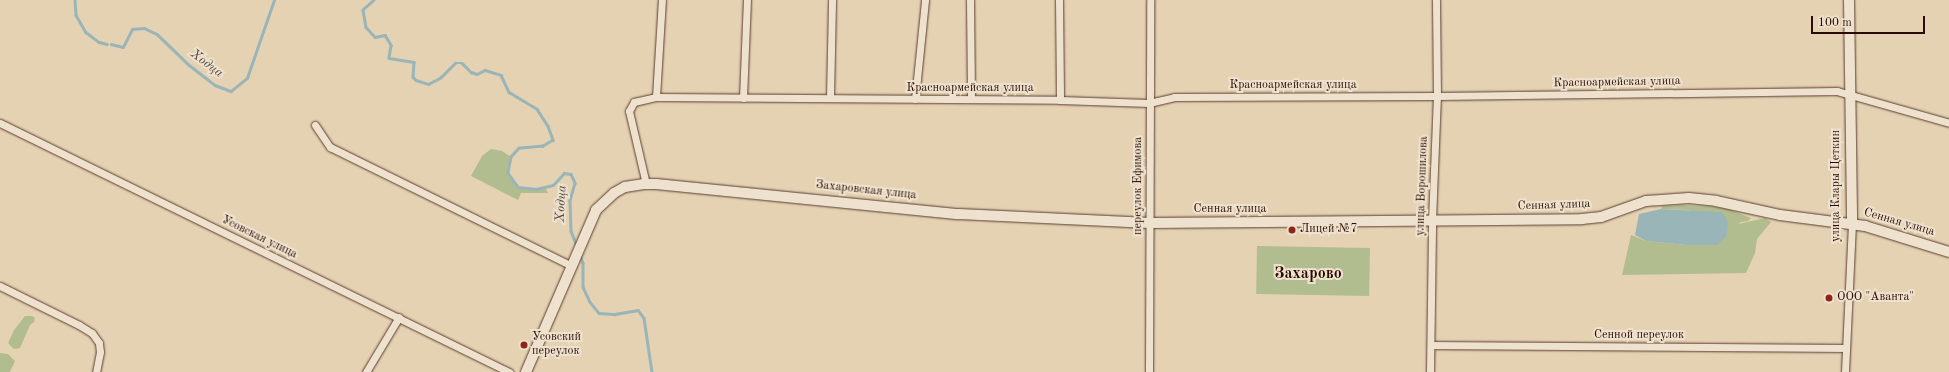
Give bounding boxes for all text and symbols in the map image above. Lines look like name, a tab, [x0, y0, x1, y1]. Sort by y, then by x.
scale bar	[1813, 8, 1927, 34]
text: 100 m	[1818, 17, 1852, 29]
water label: Ходца	[186, 46, 226, 82]
street label: Красноармейская улица	[1553, 75, 1681, 91]
street label: Красноармейская улица	[1229, 79, 1357, 93]
street label: Красноармейская улица	[906, 82, 1034, 96]
street label: улица Клары Цеткин	[1830, 130, 1844, 242]
street label: улица Ворошилова	[1414, 136, 1432, 236]
street label: переулок Ефимова	[1132, 137, 1146, 235]
street label: Захаровская улица	[815, 179, 917, 203]
water label: Ходца	[553, 185, 571, 223]
street label: Сенная улица	[1517, 198, 1591, 214]
street label: Сенная улица	[1194, 203, 1266, 217]
street label: Сенная улица	[1862, 206, 1936, 240]
street label: Усовская улица	[219, 214, 299, 262]
place label: Лицей №7	[1300, 223, 1357, 237]
marker: Лицей №7	[1287, 225, 1297, 235]
district label: Захарово	[1274, 264, 1342, 284]
place label: ООО "Аванта"	[1837, 291, 1914, 305]
marker: ООО "Аванта"	[1824, 293, 1834, 303]
street label: Сенной переулок	[1594, 329, 1684, 343]
place label: Усовский переулок	[532, 331, 581, 359]
marker: Усовский переулок	[519, 340, 529, 350]

